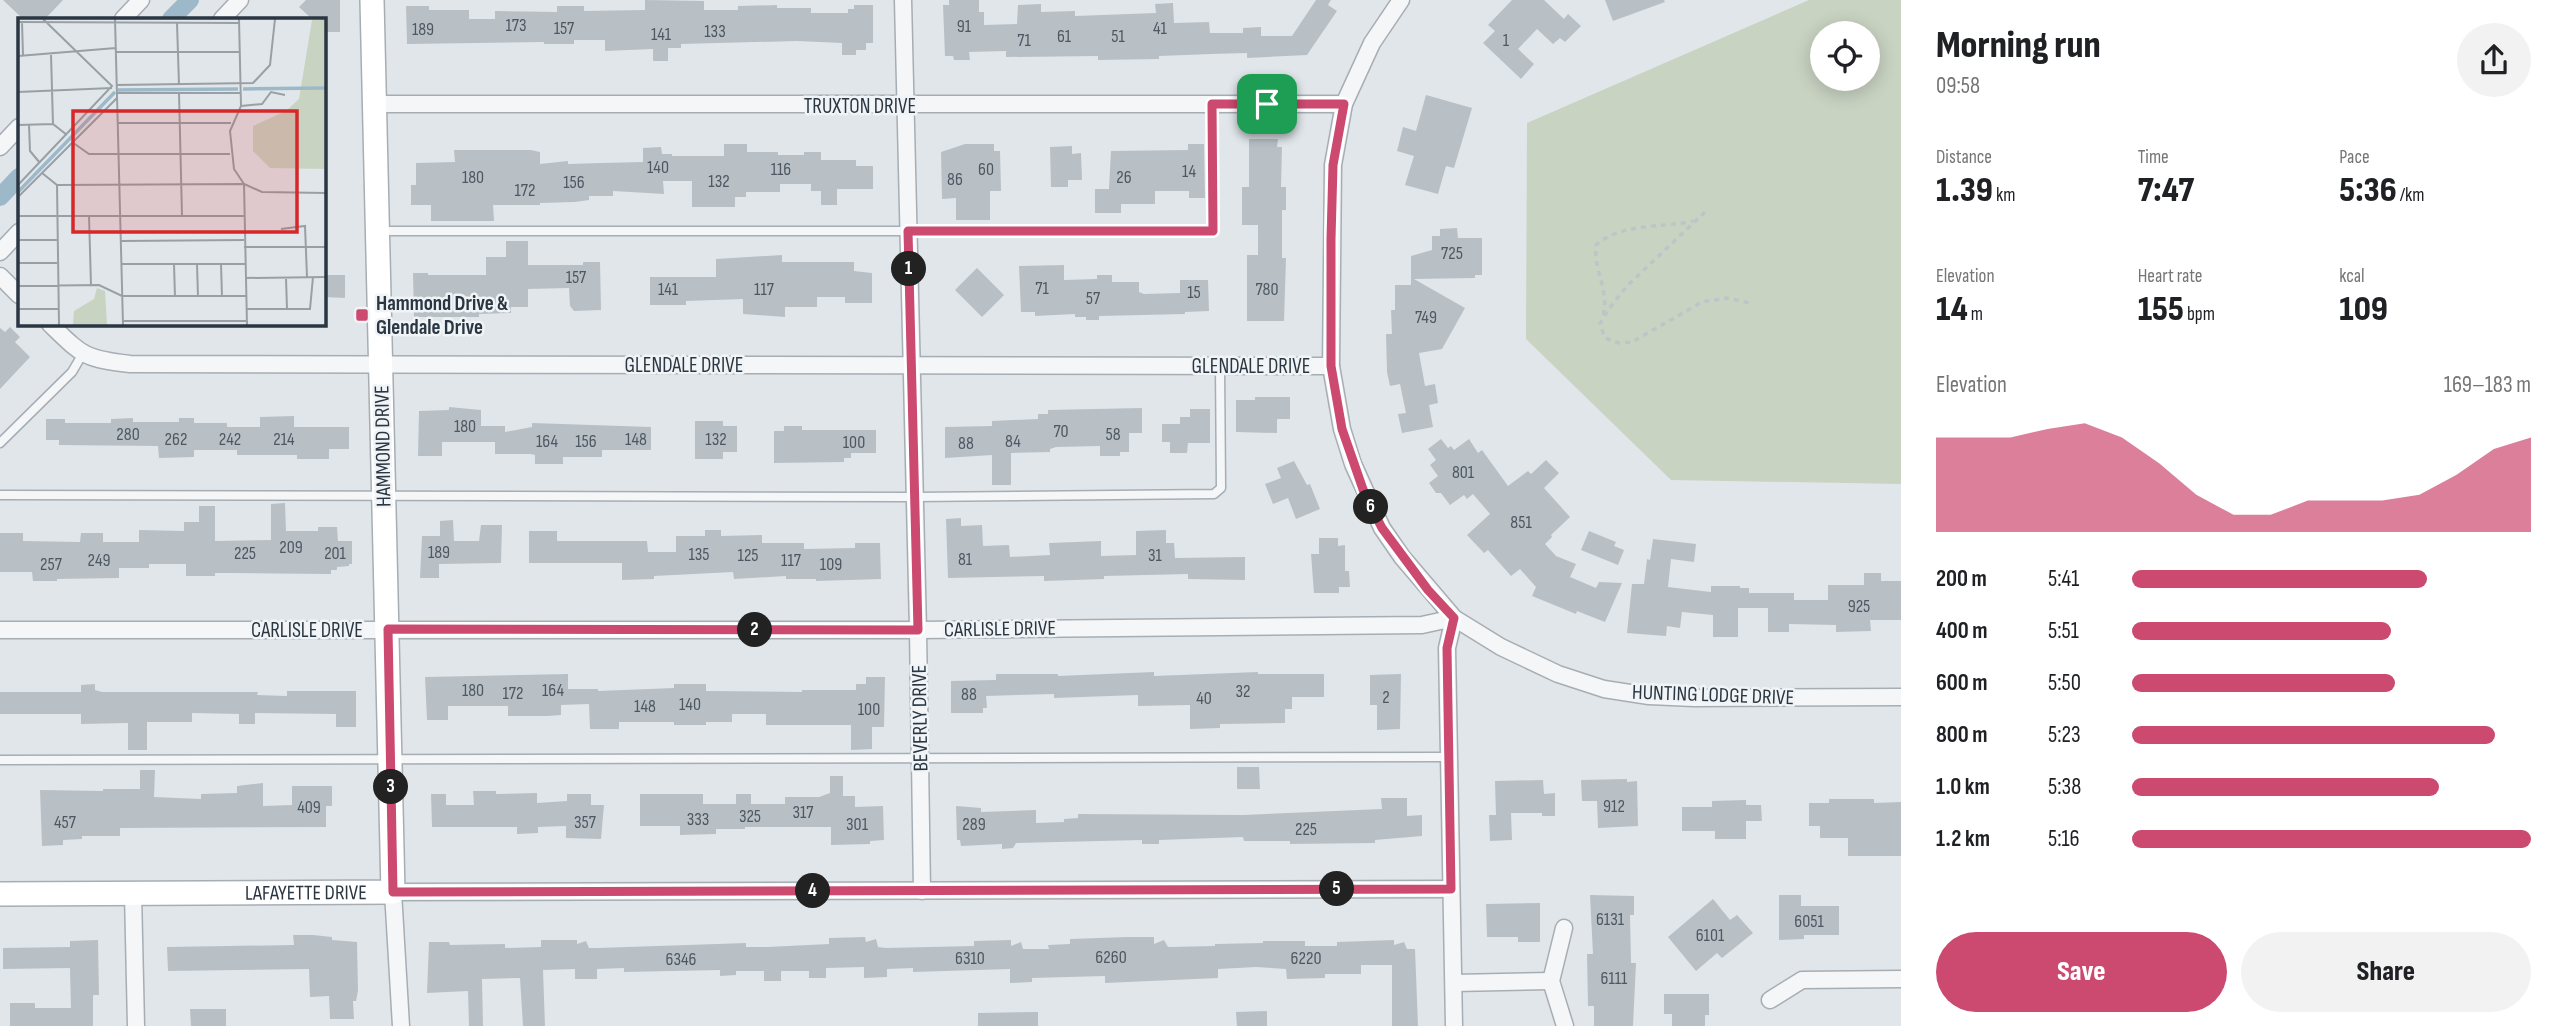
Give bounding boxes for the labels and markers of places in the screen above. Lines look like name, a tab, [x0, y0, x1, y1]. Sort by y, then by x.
pin	[1237, 74, 1297, 134]
pin: 1	[892, 252, 926, 286]
place label: Hammond Drive & Glendale Drive	[376, 291, 508, 340]
marker: Hammond Drive & Glendale Drive	[354, 307, 370, 323]
pin: 6	[1354, 490, 1388, 524]
pin: 2	[738, 612, 772, 648]
pin: 3	[374, 770, 408, 804]
pin: 5	[1320, 872, 1354, 906]
pin: 4	[796, 874, 830, 908]

